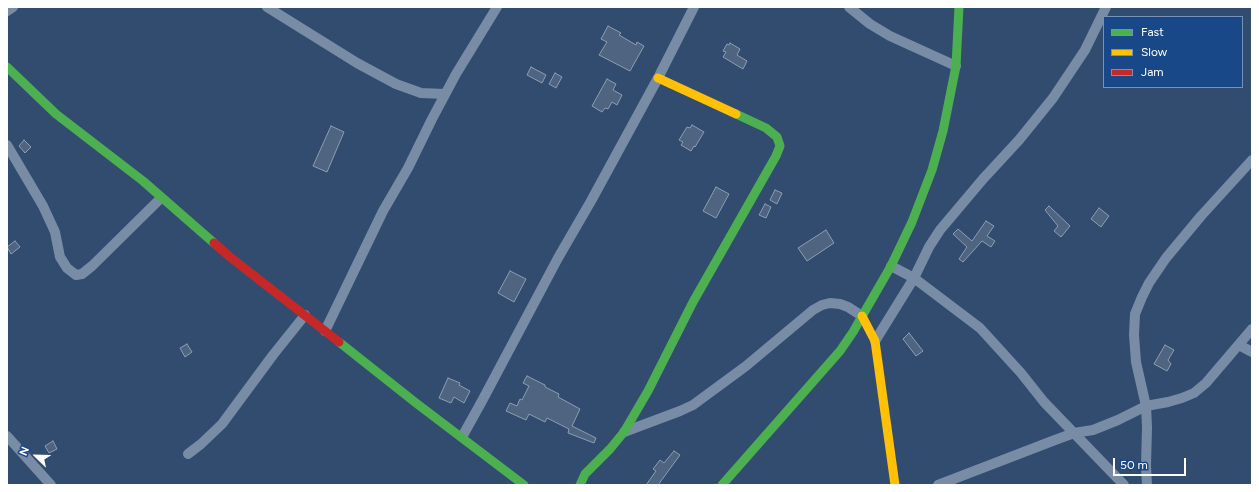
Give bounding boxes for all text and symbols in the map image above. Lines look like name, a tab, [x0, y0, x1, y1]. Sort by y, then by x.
legend	[1103, 16, 1243, 88]
text: Fast	[1141, 25, 1164, 39]
text: Slow	[1141, 45, 1167, 59]
text: Jam	[1141, 65, 1164, 79]
north arrow	[16, 436, 56, 476]
text: N	[17, 445, 32, 458]
scale bar	[1115, 450, 1188, 476]
text: 50 m	[1120, 458, 1148, 472]

